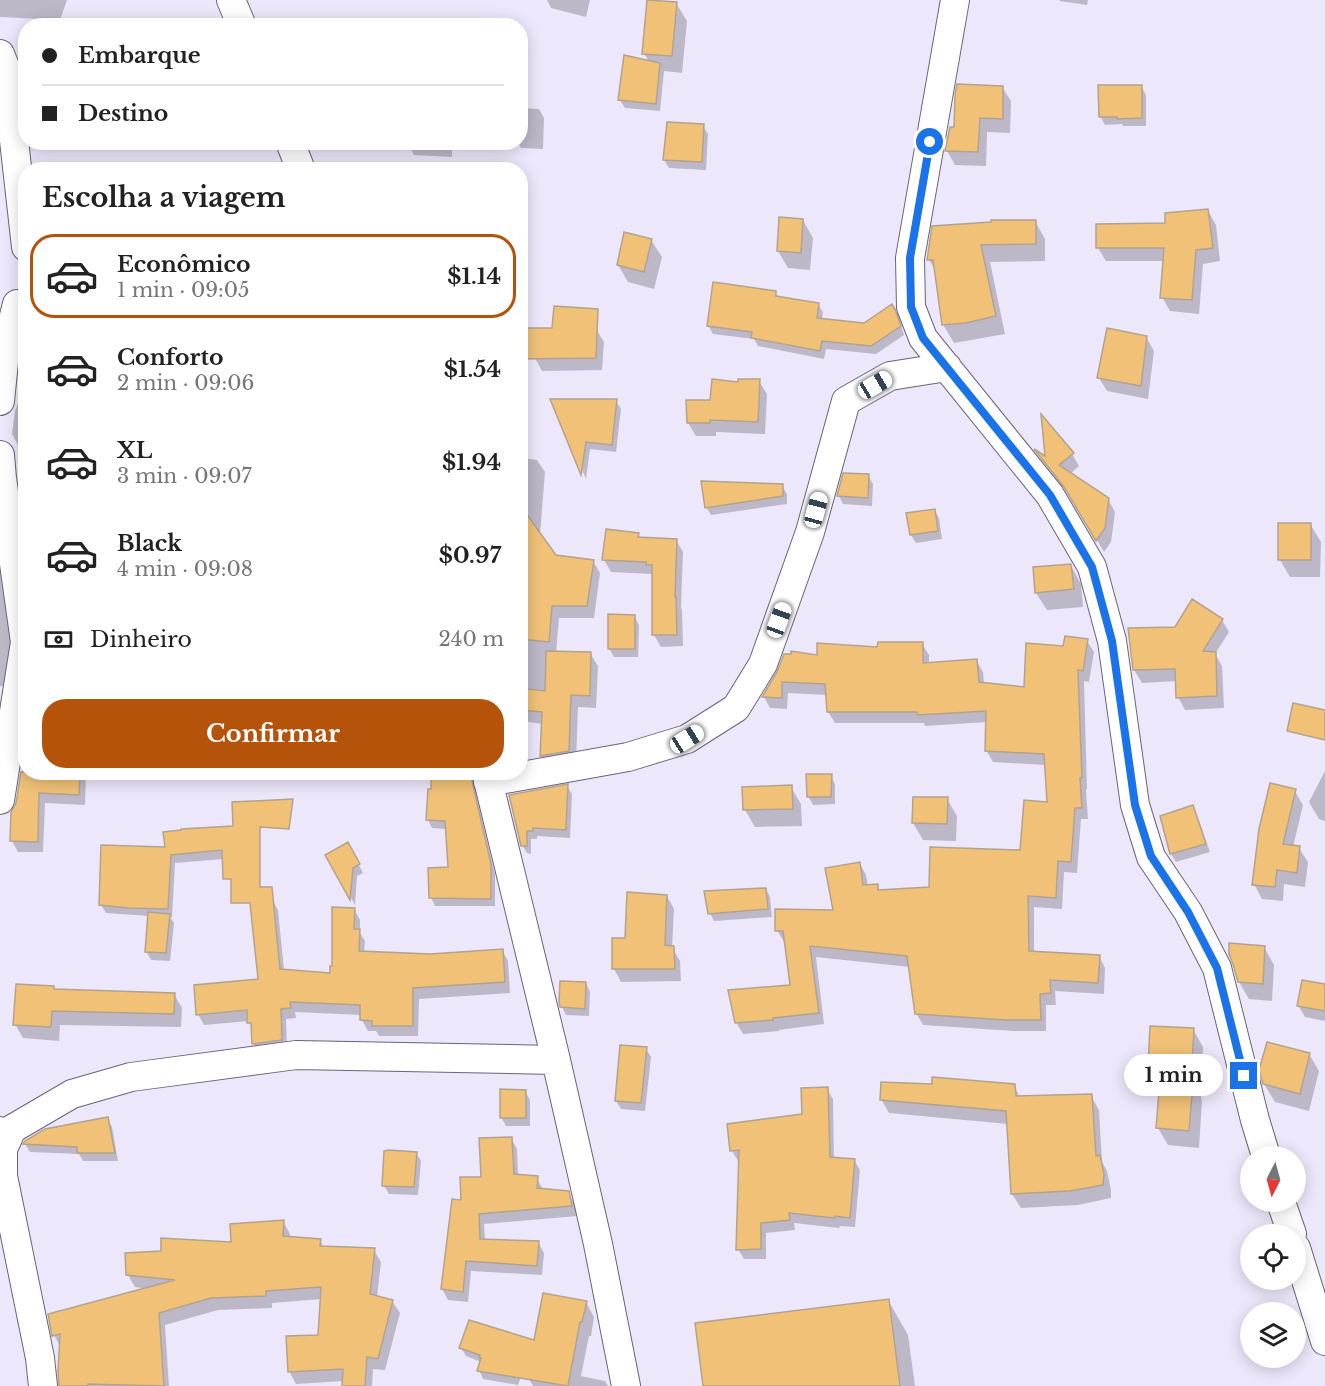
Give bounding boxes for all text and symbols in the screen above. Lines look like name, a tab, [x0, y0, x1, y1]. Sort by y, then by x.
text: Embarque	[78, 42, 201, 69]
text: Destino	[78, 100, 168, 127]
route start	[916, 128, 943, 155]
text: Escolha a viagem	[42, 181, 286, 214]
icon: car	[45, 249, 99, 303]
text: Econômico	[117, 251, 250, 278]
text: $1.14	[447, 263, 501, 290]
text: 1 min · 09:05	[117, 278, 249, 302]
icon: car	[45, 342, 99, 396]
text: Conforto	[117, 344, 223, 371]
text: $1.54	[444, 356, 501, 383]
car	[855, 368, 895, 402]
text: 2 min · 09:06	[117, 371, 254, 395]
icon: car	[45, 435, 99, 489]
text: XL	[117, 437, 152, 464]
text: $1.94	[442, 449, 501, 476]
text: 3 min · 09:07	[117, 464, 251, 488]
car	[803, 490, 829, 530]
icon: car	[45, 528, 99, 582]
text: Black	[117, 530, 182, 557]
text: $0.97	[439, 542, 501, 569]
text: 4 min · 09:08	[117, 557, 253, 581]
car	[764, 600, 794, 640]
icon: cash	[42, 623, 75, 656]
text: Dinheiro	[90, 626, 192, 653]
text: 240 m	[439, 627, 504, 651]
button: Confirmar	[42, 699, 504, 768]
car	[667, 722, 707, 756]
callout: 1 min	[1124, 1055, 1223, 1097]
route end	[1230, 1062, 1257, 1089]
text: 1 min	[1145, 1063, 1202, 1087]
north arrow	[1240, 1146, 1306, 1212]
map controls	[1240, 1146, 1306, 1368]
button: locate	[1240, 1224, 1306, 1290]
button: layers	[1240, 1302, 1306, 1368]

